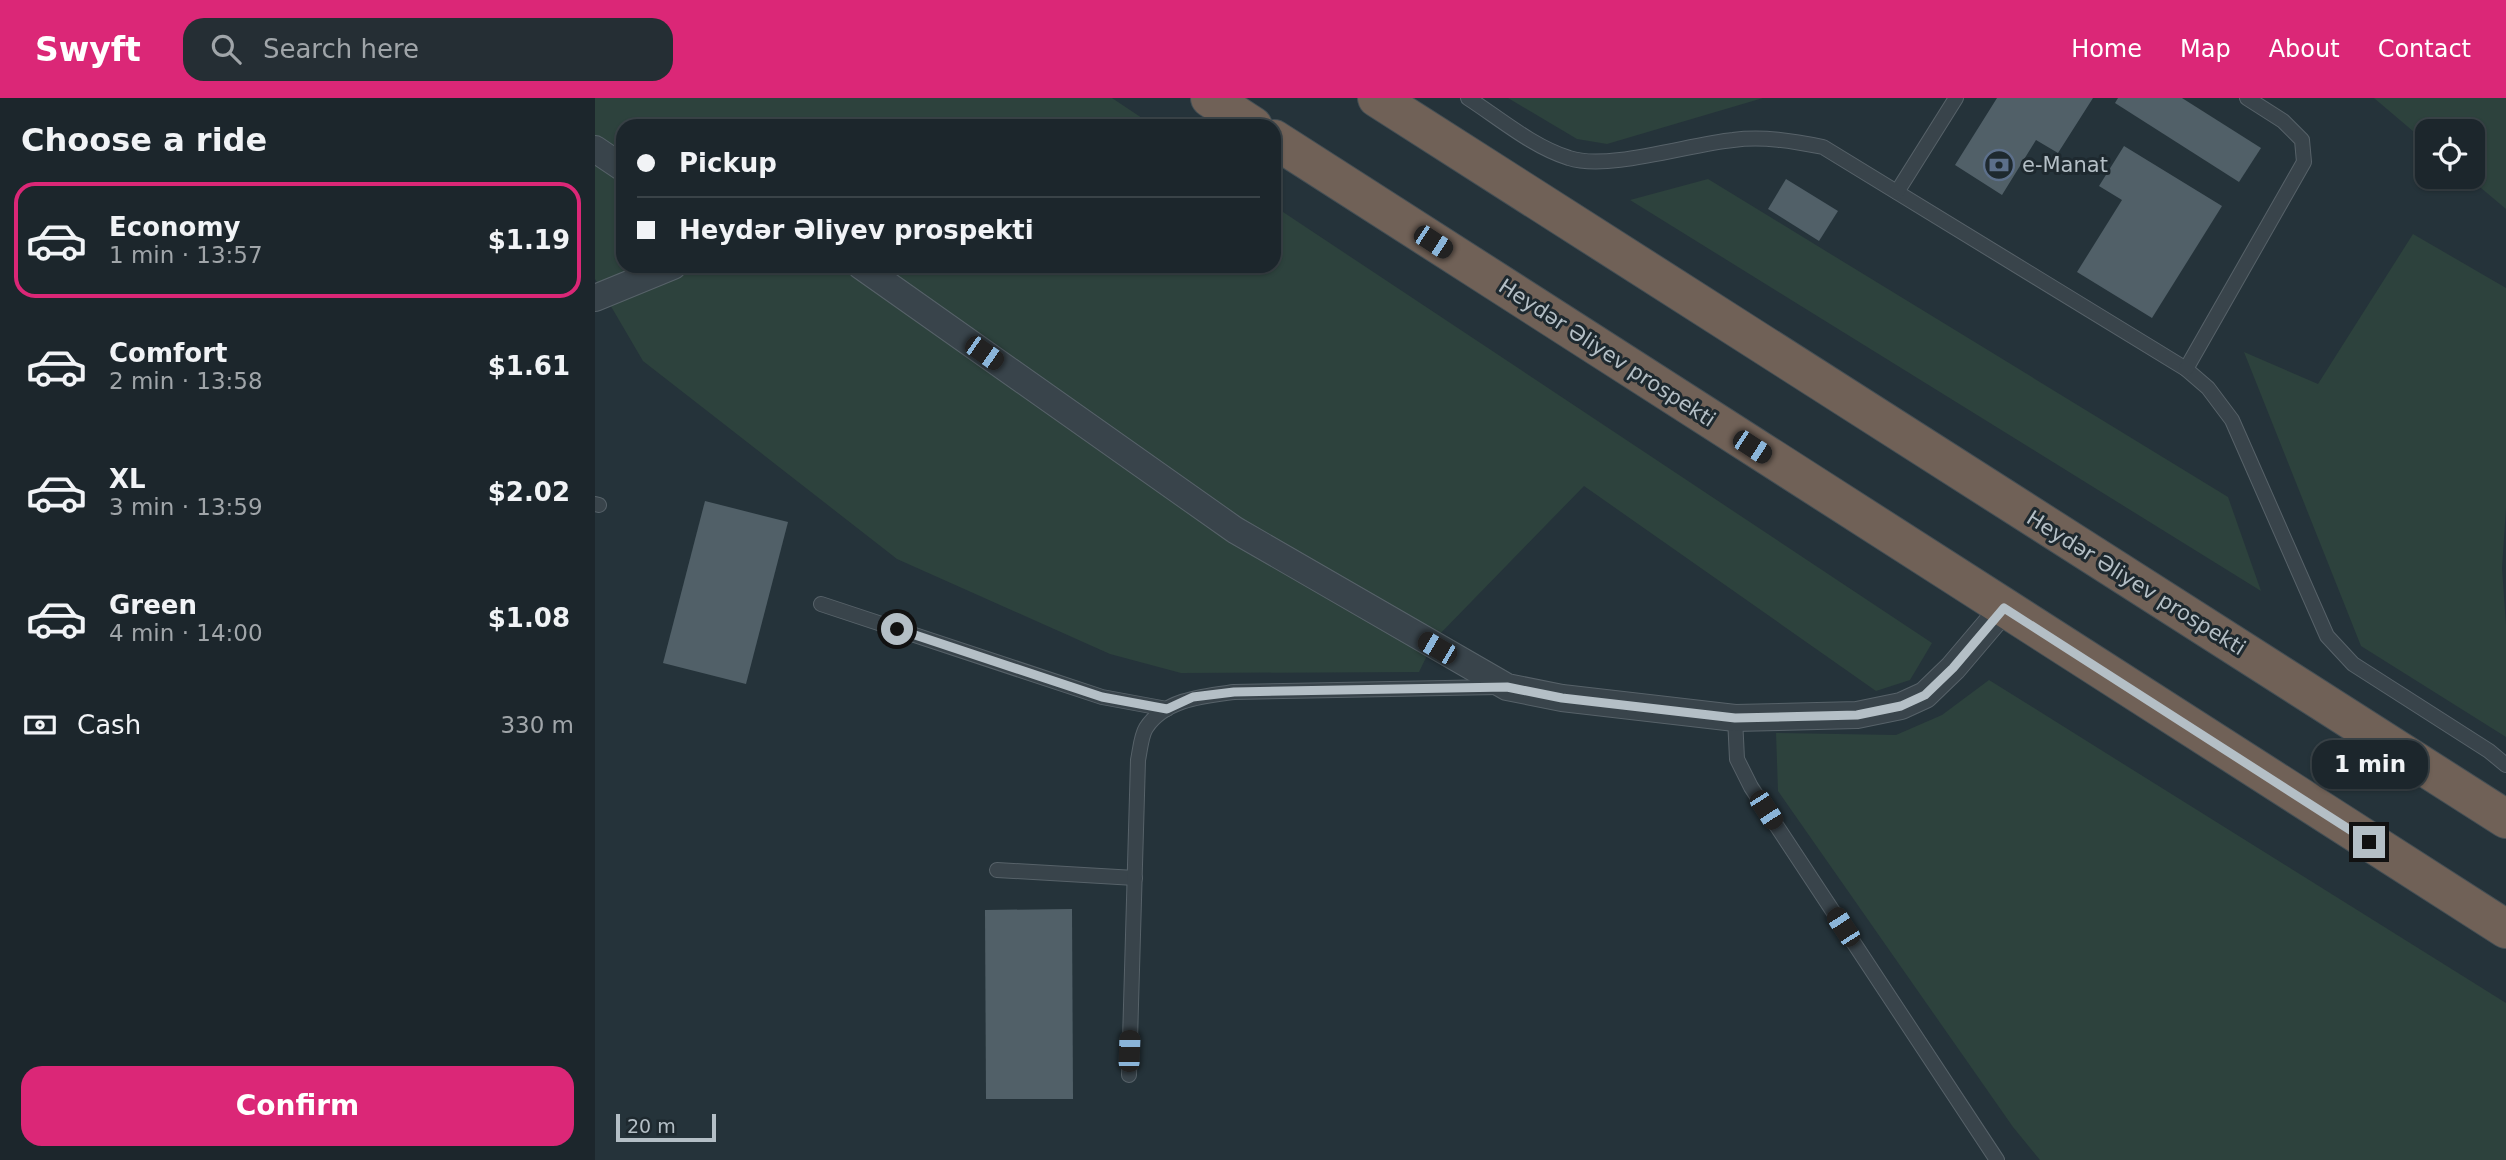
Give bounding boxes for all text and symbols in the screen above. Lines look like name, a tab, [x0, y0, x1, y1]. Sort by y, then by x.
search box	[183, 18, 673, 81]
text: Swyft	[35, 30, 141, 69]
icon: search	[207, 30, 245, 68]
text: Search here	[263, 34, 419, 64]
text: Home	[2071, 35, 2142, 63]
text: Map	[2180, 35, 2231, 63]
text: About	[2269, 35, 2340, 63]
text: Contact	[2378, 35, 2471, 63]
map controls	[2415, 119, 2485, 189]
button: locate	[2415, 119, 2485, 189]
text: Choose a ride	[21, 121, 267, 159]
text: Pickup	[679, 148, 777, 178]
bank icon: e-Manat	[1982, 148, 2016, 182]
place label: e-Manat	[2022, 153, 2108, 177]
icon: car	[25, 209, 88, 272]
text: Economy	[109, 212, 240, 242]
text: Heydər Əliyev prospekti	[679, 215, 1034, 245]
car	[1410, 222, 1457, 262]
text: $1.19	[488, 225, 570, 255]
text: 1 min · 13:57	[109, 242, 263, 268]
street label: Heydər Əliyev prospekti	[1494, 274, 1720, 432]
car	[961, 332, 1008, 374]
icon: car	[25, 335, 88, 398]
text: Comfort	[109, 338, 227, 368]
text: $1.61	[488, 351, 570, 381]
text: 2 min · 13:58	[109, 368, 263, 394]
car	[1729, 427, 1776, 467]
icon: car	[25, 461, 88, 524]
text: XL	[109, 464, 146, 494]
text: $2.02	[488, 477, 570, 507]
text: 3 min · 13:59	[109, 494, 263, 520]
street label: Heydər Əliyev prospekti	[2022, 506, 2250, 660]
icon: car	[25, 587, 88, 650]
text: Green	[109, 590, 197, 620]
text: $1.08	[488, 603, 570, 633]
route start	[881, 613, 913, 645]
text: 4 min · 14:00	[109, 620, 263, 646]
car	[1414, 628, 1461, 668]
icon: cash	[21, 706, 59, 744]
text: Cash	[77, 710, 141, 740]
text: 330 m	[500, 712, 574, 738]
callout: 1 min	[2311, 740, 2427, 790]
text: 1 min	[2334, 751, 2406, 777]
car	[1746, 787, 1787, 833]
route end	[2353, 826, 2385, 858]
car	[1823, 904, 1864, 950]
car	[1118, 1030, 1141, 1072]
button: Confirm	[21, 1066, 574, 1146]
scale bar	[616, 1111, 716, 1143]
text: 20 m	[627, 1115, 676, 1137]

